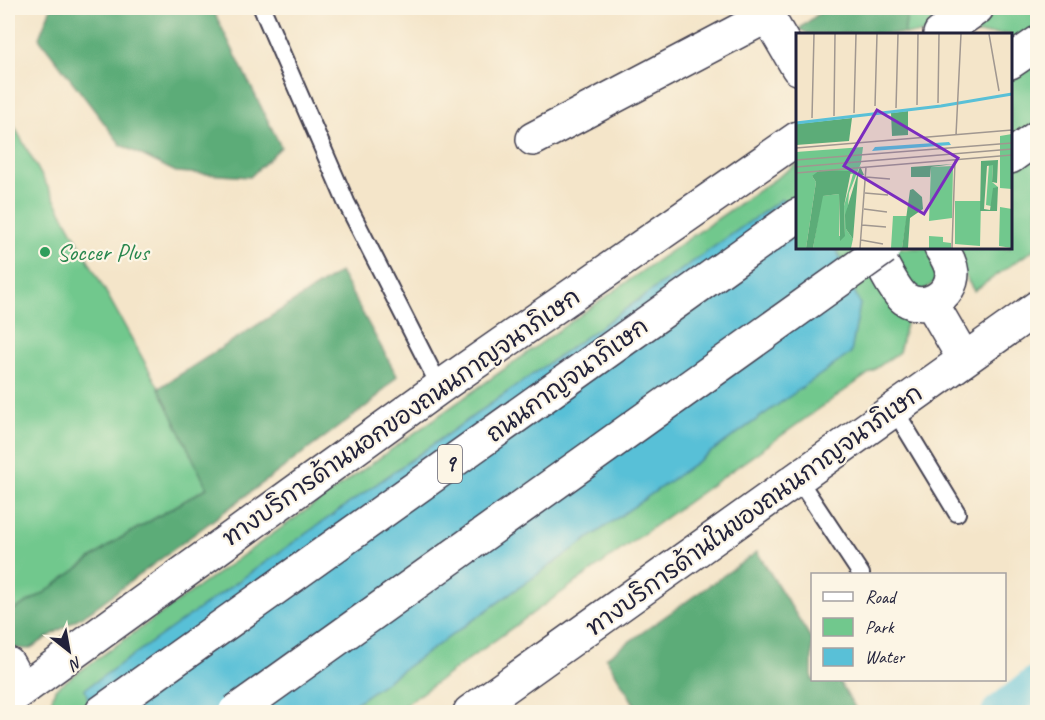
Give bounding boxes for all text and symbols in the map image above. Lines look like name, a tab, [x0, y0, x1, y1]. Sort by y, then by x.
inset map	[796, 33, 1012, 249]
place label: Soccer Plus	[57, 237, 150, 267]
marker: Soccer Plus	[38, 245, 52, 259]
street label: ทางบริการด้านนอกของถนนกาญจนาภิเษก	[216, 281, 586, 553]
street label: ถนนกาญจนาภิเษก	[480, 311, 654, 449]
street label: ทางบริการด้านในของถนนกาญจนาภิเษก	[579, 377, 928, 642]
road number: 9	[438, 445, 462, 483]
legend	[811, 573, 1006, 681]
text: Road	[865, 586, 898, 608]
text: Park	[865, 616, 895, 638]
north arrow	[39, 621, 99, 681]
text: Water	[865, 646, 906, 668]
text: N	[64, 652, 86, 676]

